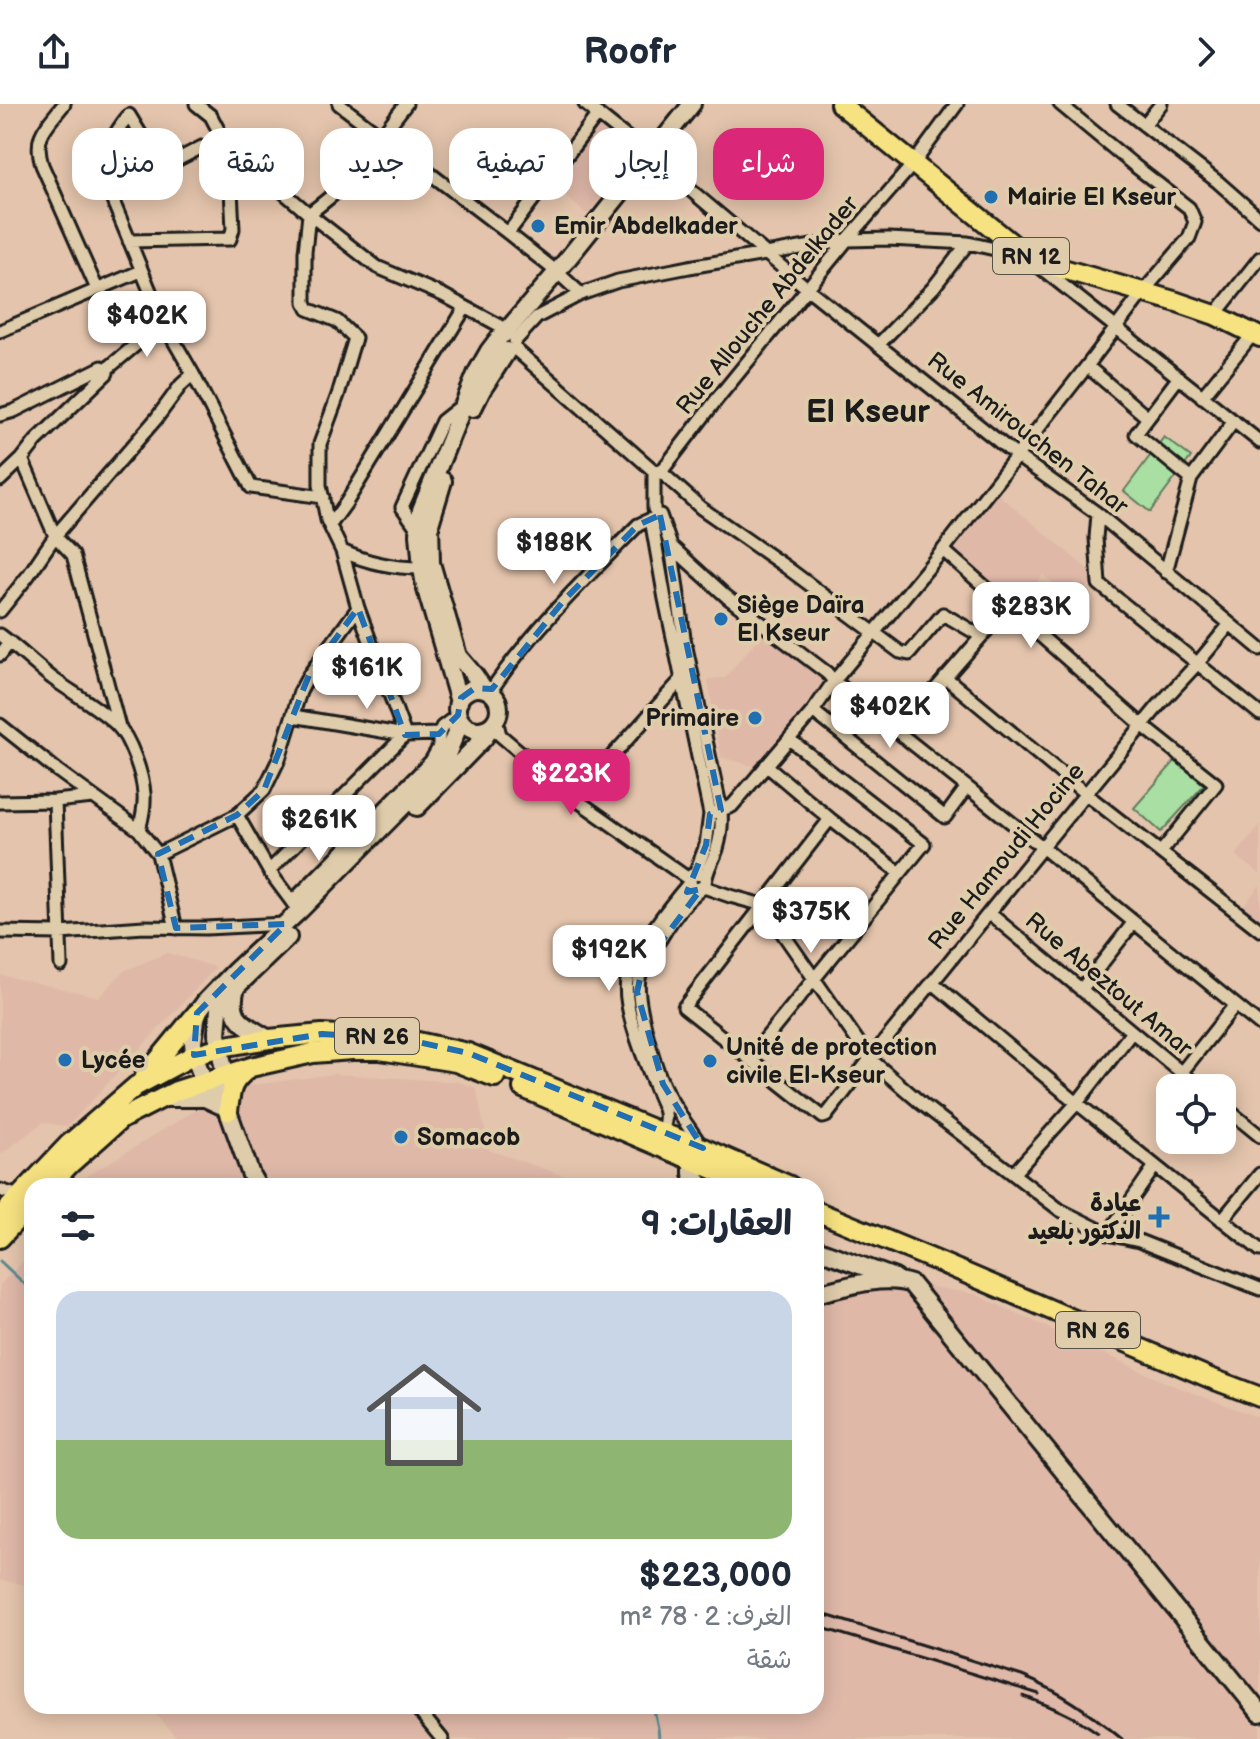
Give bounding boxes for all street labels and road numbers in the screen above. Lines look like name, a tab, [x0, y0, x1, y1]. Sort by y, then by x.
street label: Rue Allouche Abdelkader	[670, 190, 865, 421]
road number: RN 12	[993, 238, 1069, 274]
street label: Rue Amirouchen Tahar	[922, 346, 1134, 521]
street label: Rue Hamoudi Hocine	[922, 757, 1091, 956]
street label: Rue Abeztout Amar	[1019, 906, 1198, 1063]
road number: RN 26	[335, 1018, 419, 1054]
road number: RN 26	[1056, 1312, 1140, 1348]

